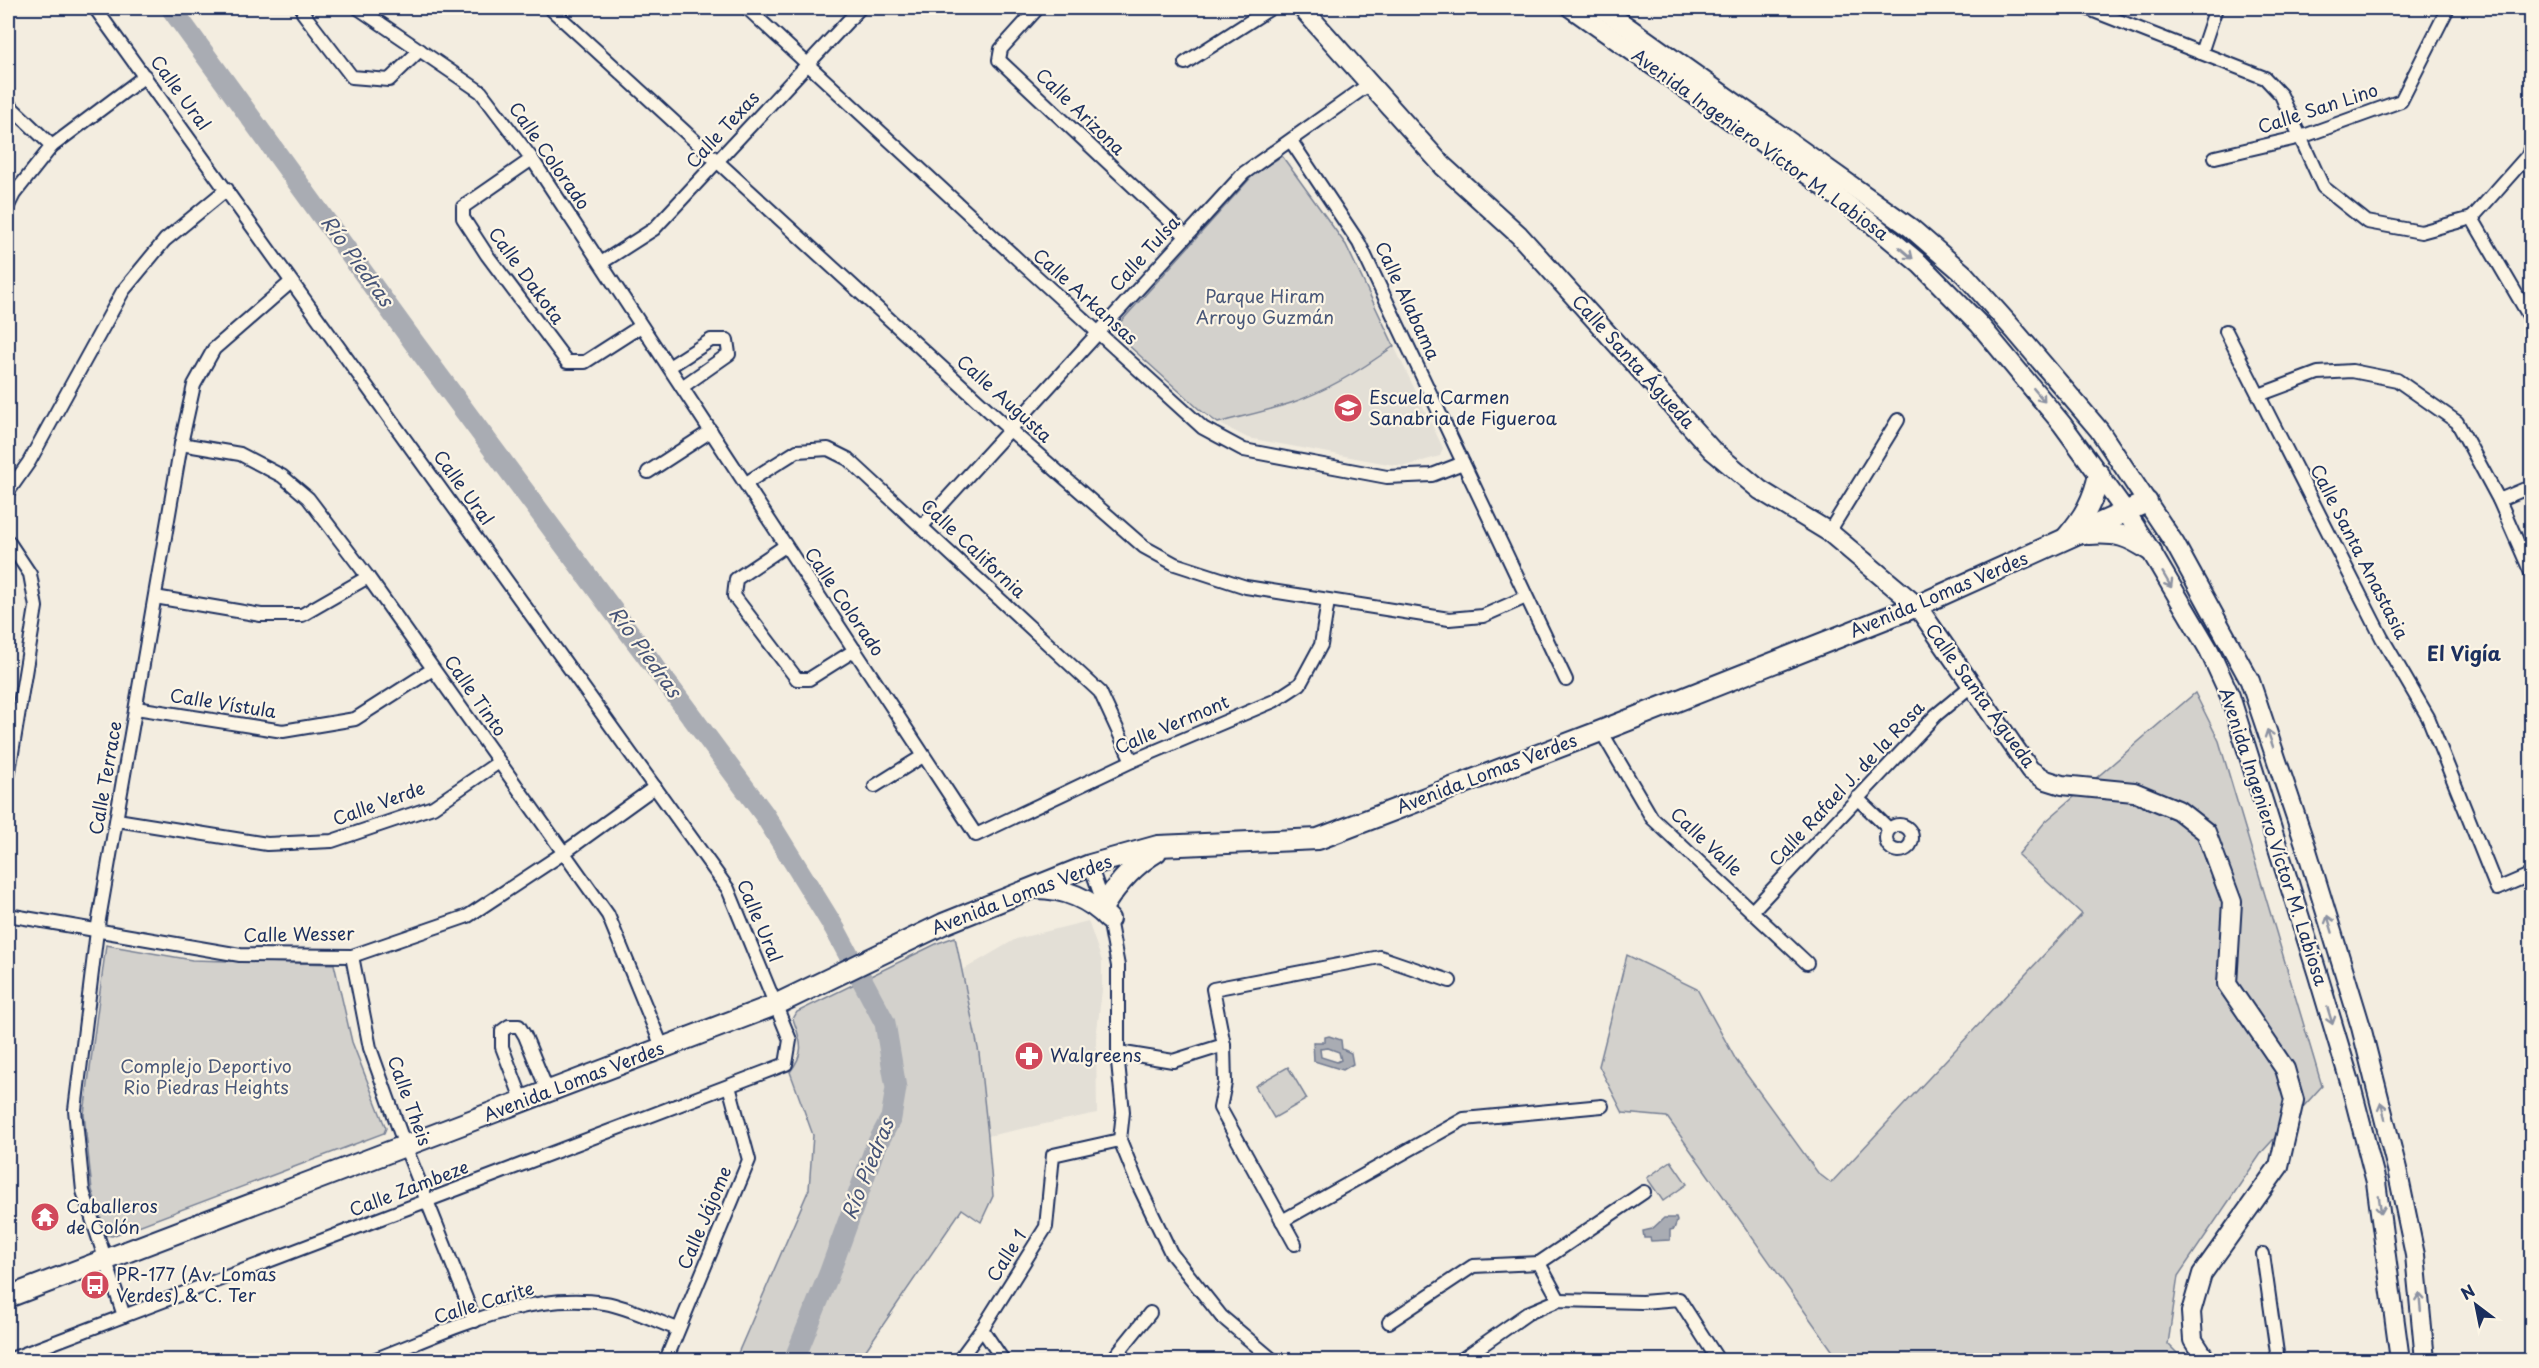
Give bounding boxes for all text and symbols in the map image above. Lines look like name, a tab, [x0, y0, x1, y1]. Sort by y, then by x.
street label: Avenida Ingeniero Víctor M. Labiosa	[1627, 41, 1895, 247]
street label: Calle Ural	[145, 49, 218, 135]
street label: Calle Arizona	[1030, 61, 1133, 161]
street label: Calle San Lino	[2254, 75, 2381, 140]
street label: Calle Texas	[679, 84, 765, 174]
street label: Calle Colorado	[503, 96, 597, 215]
street label: Calle Tulsa	[1102, 208, 1186, 297]
water label: Río Piedras	[314, 209, 402, 314]
street label: Calle Dakota	[483, 221, 572, 330]
street label: Calle Alabama	[1369, 237, 1448, 365]
street label: Calle Arkansas	[1028, 241, 1144, 350]
one-way arrow	[1898, 246, 1913, 260]
park label: Parque Hiram Arroyo Guzmán	[1196, 282, 1334, 330]
street label: Calle Santa Águeda	[1566, 288, 1702, 434]
street label: Calle Augusta	[951, 348, 1059, 449]
place label: Escuela Carmen Sanabria de Figueroa	[1369, 383, 1558, 431]
one-way arrow	[2032, 387, 2045, 403]
school or university icon: Escuela Carmen Sanabria de Figueroa	[1332, 392, 1364, 424]
street label: Calle Ural	[428, 444, 501, 530]
street label: Calle Santa Anastasia	[2304, 459, 2416, 644]
street label: Calle California	[915, 492, 1033, 604]
street label: Calle Colorado	[799, 541, 892, 661]
street label: Avenida Lomas Verdes	[1845, 544, 2032, 643]
one-way arrow	[2162, 571, 2174, 588]
water label: Río Piedras	[602, 600, 690, 705]
street label: Calle Santa Águeda	[1920, 617, 2043, 773]
district label: El Vigía	[2427, 638, 2501, 668]
street label: Calle Tinto	[438, 649, 514, 741]
street label: Calle Vístula	[168, 681, 279, 724]
street label: Avenida Ingeniero Víctor M. Labiosa	[2213, 684, 2336, 989]
street label: Calle Vermont	[1110, 687, 1233, 760]
street label: Calle Rafael J. de la Rosa	[1762, 694, 1930, 872]
street label: Calle Terrace	[81, 719, 128, 837]
street label: Avenida Lomas Verdes	[1392, 726, 1581, 819]
one-way arrow	[2264, 729, 2275, 748]
street label: Calle Verde	[329, 773, 428, 832]
street label: Calle Valle	[1665, 800, 1749, 882]
street label: Avenida Lomas Verdes	[927, 847, 1116, 940]
street label: Calle Ural	[731, 875, 790, 966]
one-way arrow	[2323, 914, 2334, 933]
street label: Calle Wesser	[243, 919, 355, 948]
one-way arrow	[2325, 1006, 2336, 1025]
street label: Avenida Lomas Verdes	[479, 1034, 668, 1127]
pharmacy icon: Walgreens	[1013, 1040, 1045, 1072]
place label: Walgreens	[1050, 1041, 1141, 1068]
park label: Complejo Deportivo Rio Piedras Heights	[120, 1052, 292, 1100]
street label: Calle Theis	[382, 1052, 439, 1149]
one-way arrow	[2377, 1102, 2388, 1121]
water label: Río Piedras	[833, 1112, 902, 1224]
street label: Calle Zambeze	[345, 1153, 472, 1223]
street label: Calle Jájome	[670, 1161, 738, 1273]
place label: Caballeros de Colón	[66, 1192, 158, 1240]
one-way arrow	[2374, 1194, 2385, 1214]
temple icon: Caballeros de Colón	[29, 1201, 61, 1233]
street label: Calle 1	[979, 1224, 1032, 1287]
place label: PR-177 (Av. Lomas Verdes) & C. Ter	[116, 1260, 276, 1308]
bus stop icon: PR-177 (Av. Lomas Verdes) & C. Ter	[79, 1269, 111, 1301]
street label: Calle Carite	[430, 1274, 537, 1330]
north arrow	[2446, 1275, 2506, 1335]
text: N	[2456, 1278, 2479, 1305]
one-way arrow	[2414, 1293, 2425, 1313]

